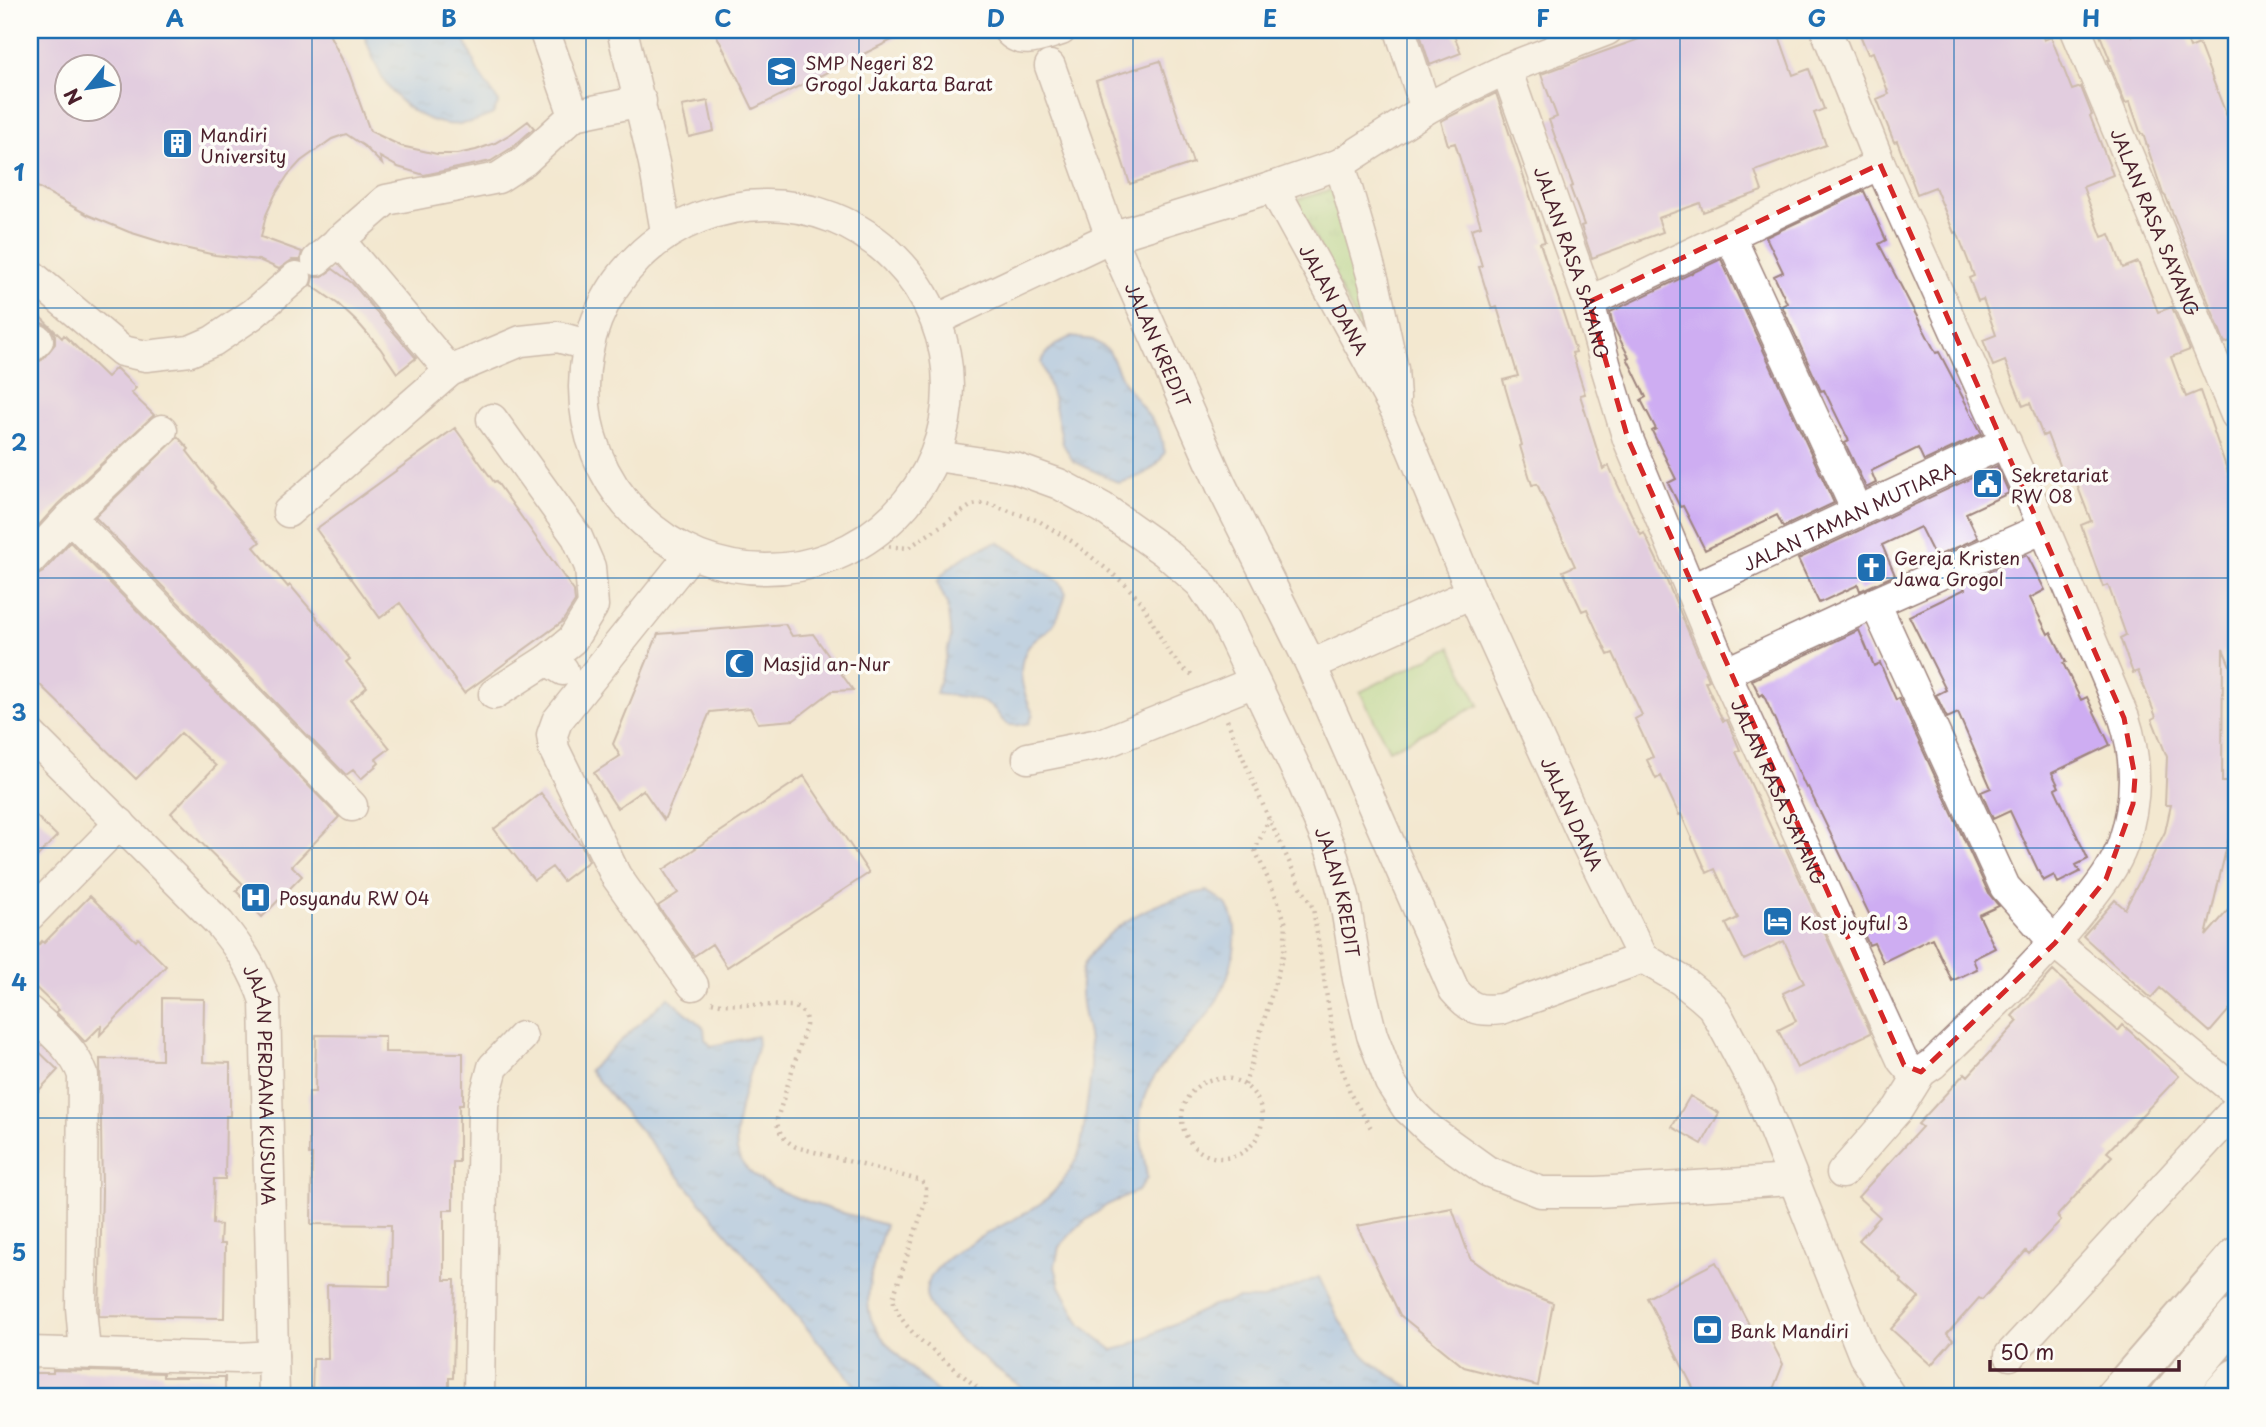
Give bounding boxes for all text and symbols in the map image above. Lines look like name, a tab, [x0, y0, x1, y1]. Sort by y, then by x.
text: A	[166, 0, 184, 35]
text: B	[441, 0, 457, 35]
text: C	[714, 0, 732, 35]
text: D	[987, 0, 1005, 35]
text: E	[1263, 0, 1277, 35]
text: F	[1536, 0, 1550, 35]
text: G	[1808, 0, 1826, 35]
text: H	[2082, 0, 2100, 35]
place label: SMP Negeri 82 Grogol Jakarta Barat	[805, 49, 993, 97]
north arrow	[52, 52, 122, 122]
school or university icon: SMP Negeri 82 Grogol Jakarta Barat	[765, 55, 799, 89]
text: N	[57, 83, 88, 111]
place label: Mandiri University	[200, 121, 286, 169]
street label: JALAN RASA SAYANG	[2105, 124, 2207, 321]
building icon: Mandiri University	[160, 127, 194, 161]
text: 1	[14, 154, 25, 189]
street label: JALAN RASA SAYANG	[1528, 162, 1617, 362]
street label: JALAN DANA	[1293, 239, 1376, 359]
street label: JALAN KREDIT	[1119, 278, 1198, 412]
text: 2	[11, 424, 27, 459]
street label: JALAN TAMAN MUTIARA	[1738, 454, 1959, 577]
place label: Sekretariat RW 08	[2011, 461, 2109, 509]
public building icon: Sekretariat RW 08	[1971, 467, 2005, 501]
place label: Gereja Kristen Jawa Grogol	[1894, 544, 2020, 592]
church icon: Gereja Kristen Jawa Grogol	[1854, 550, 1888, 584]
mosque icon: Masjid an-Nur	[723, 646, 757, 680]
place label: Masjid an-Nur	[763, 650, 891, 677]
text: 3	[11, 694, 27, 729]
street label: JALAN RASA SAYANG	[1725, 694, 1834, 890]
street label: JALAN DANA	[1535, 752, 1611, 875]
street label: JALAN KREDIT	[1309, 822, 1368, 960]
hospital icon: Posyandu RW 04	[239, 880, 273, 914]
place label: Posyandu RW 04	[279, 884, 430, 911]
hotel icon: Kost joyful 3	[1760, 905, 1794, 939]
place label: Kost joyful 3	[1800, 909, 1908, 936]
street label: JALAN PERDANA KUSUMA	[237, 959, 283, 1206]
text: 4	[11, 964, 27, 999]
text: 5	[12, 1234, 26, 1269]
bank icon: Bank Mandiri	[1690, 1313, 1724, 1347]
place label: Bank Mandiri	[1730, 1317, 1849, 1344]
scale bar	[1990, 1329, 2178, 1373]
text: 50 m	[2000, 1335, 2054, 1367]

